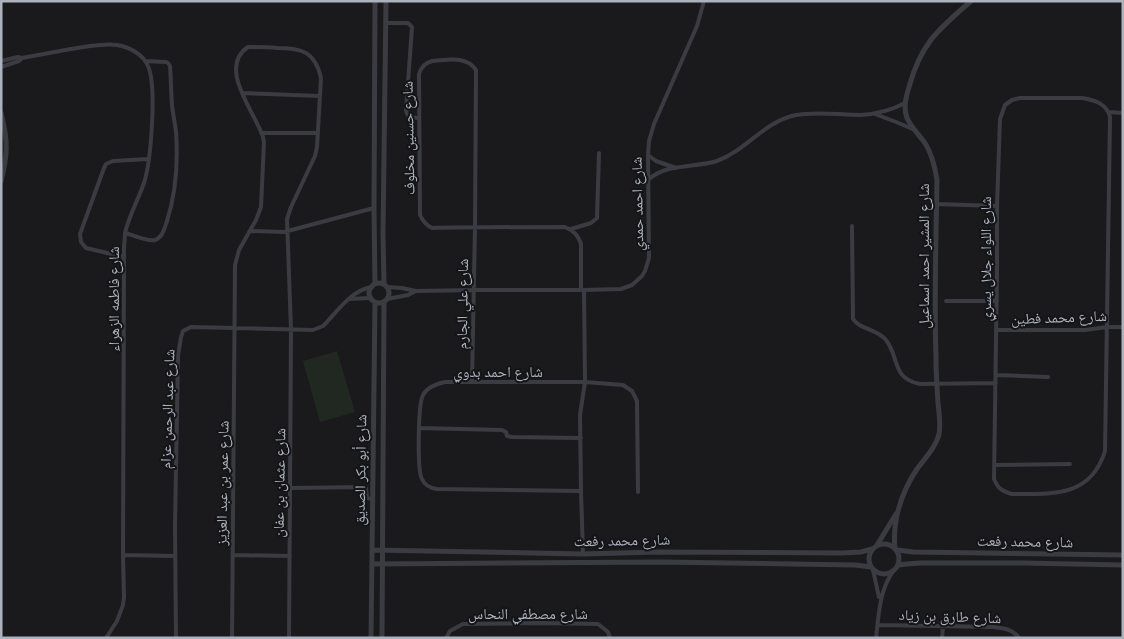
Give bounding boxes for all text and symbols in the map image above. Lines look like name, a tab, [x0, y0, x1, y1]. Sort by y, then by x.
street label: شارع حسنين مخلوف	[399, 81, 419, 195]
street label: شارع احمد حمدي	[628, 156, 650, 251]
street label: شارع المشير احمد اسماعيل	[915, 183, 934, 329]
street label: شارع اللواء جلال يسري	[977, 196, 997, 322]
street label: شارع فاطمه الزهراء	[105, 246, 124, 352]
street label: شارع علي الجارم	[453, 258, 475, 350]
street label: شارع محمد فطين	[1011, 307, 1107, 329]
street label: شارع عبد الرحمن عزام	[156, 348, 180, 470]
street label: شارع احمد بدوي	[453, 363, 543, 383]
street label: شارع أبو بكر الصديق	[351, 414, 371, 526]
street label: شارع عمر بن عبد العزيز	[212, 420, 234, 547]
street label: شارع عثمان بن عفان	[270, 428, 290, 538]
street label: شارع محمد رفعت	[574, 531, 671, 551]
street label: شارع محمد رفعت	[977, 532, 1074, 552]
street label: شارع مصطفي النحاس	[468, 605, 588, 625]
street label: شارع طارق بن زياد	[898, 606, 1002, 628]

